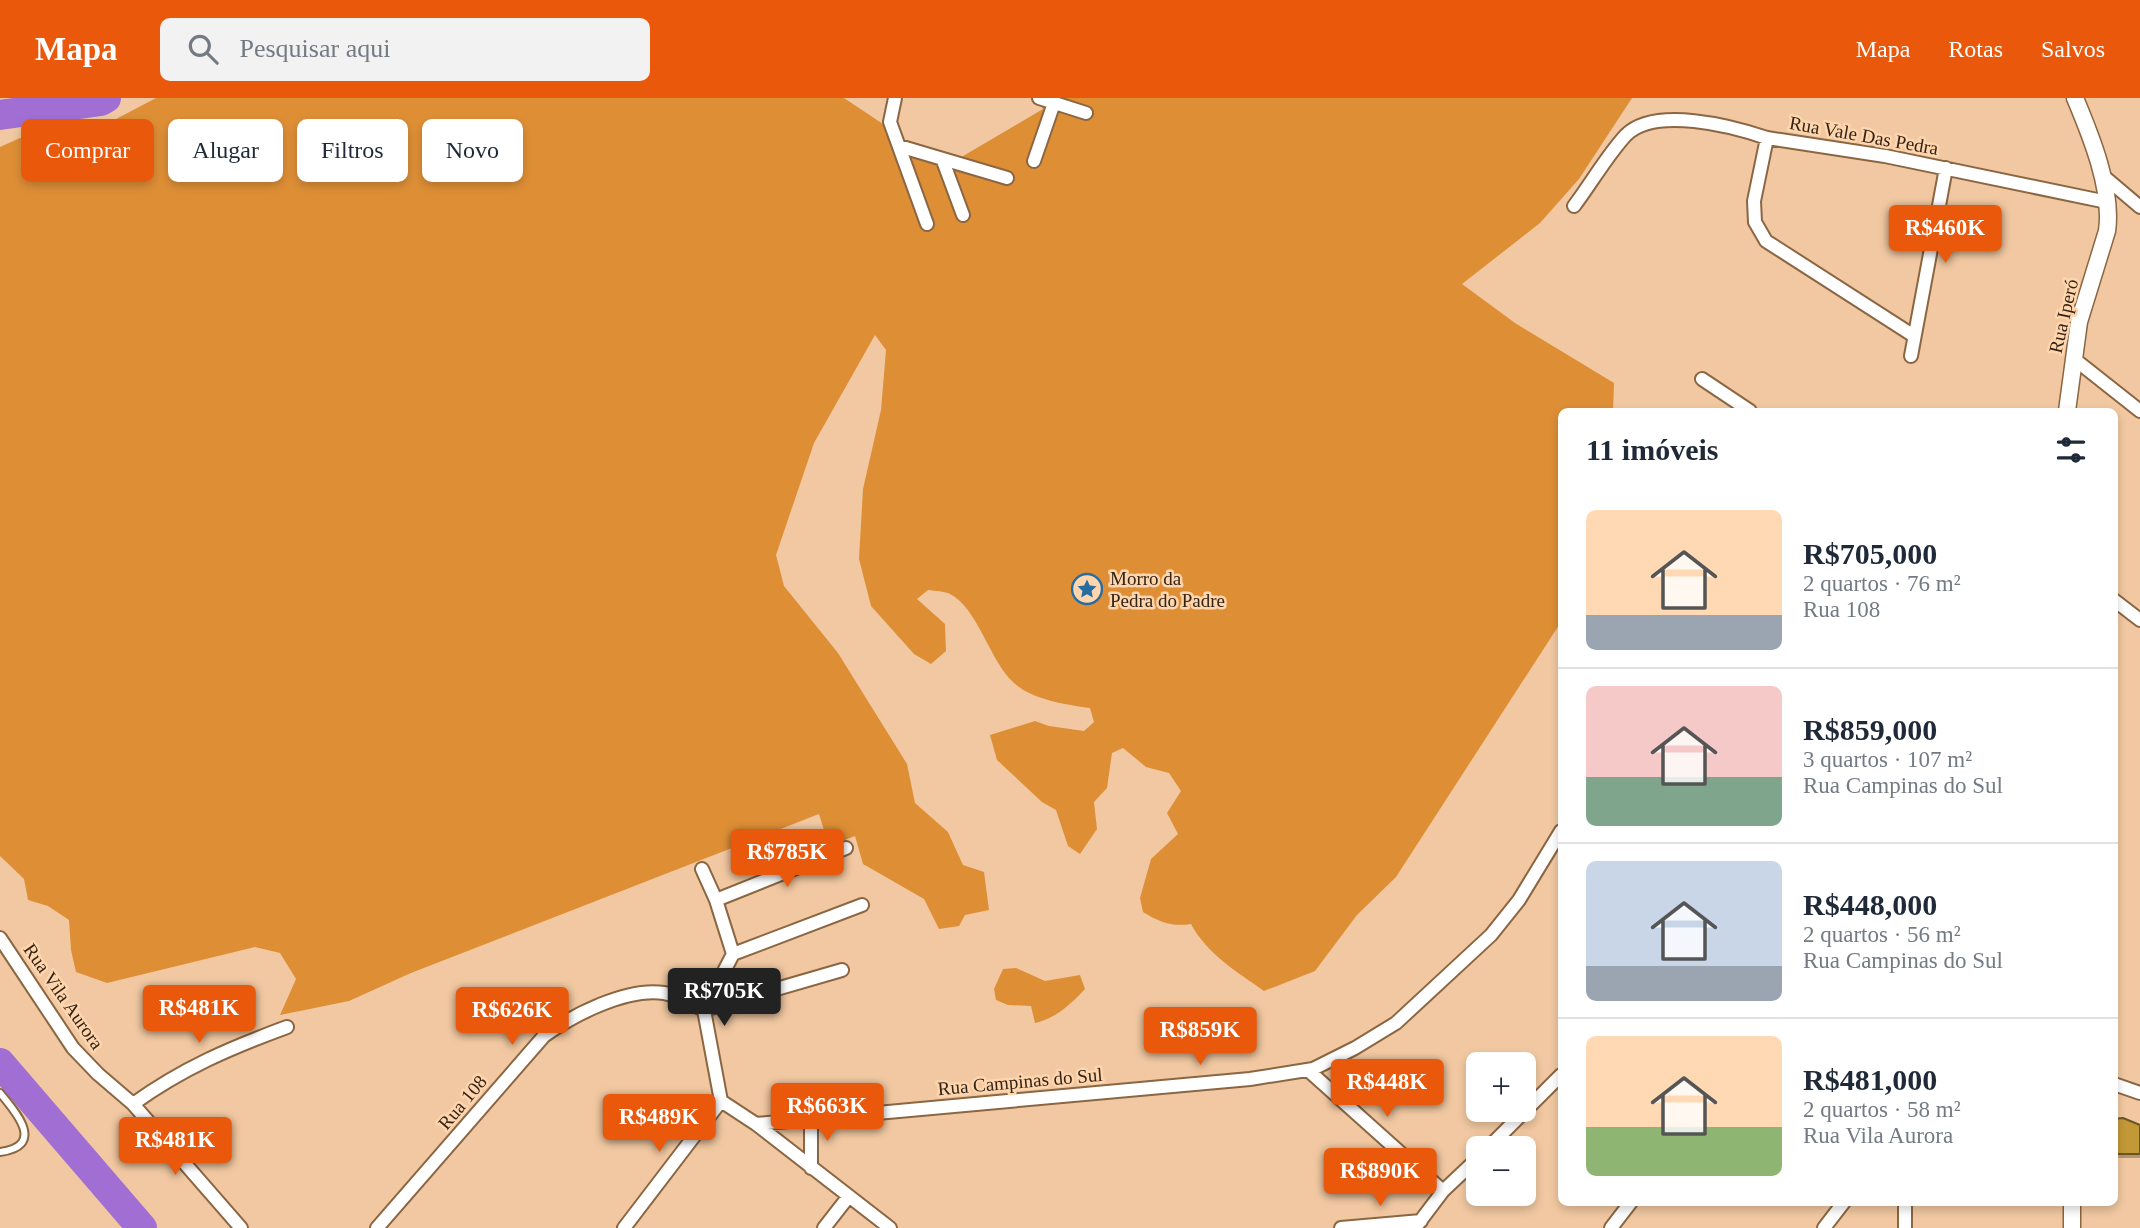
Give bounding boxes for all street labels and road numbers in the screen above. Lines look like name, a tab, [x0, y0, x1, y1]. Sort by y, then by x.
street label: Rua Vale Das Pedra	[1788, 112, 1941, 159]
street label: Rua Iperó	[2045, 277, 2082, 355]
street label: Rua Vila Aurora	[19, 939, 108, 1054]
street label: Rua Campinas do Sul	[937, 1064, 1103, 1099]
street label: Rua 108	[434, 1071, 491, 1134]

